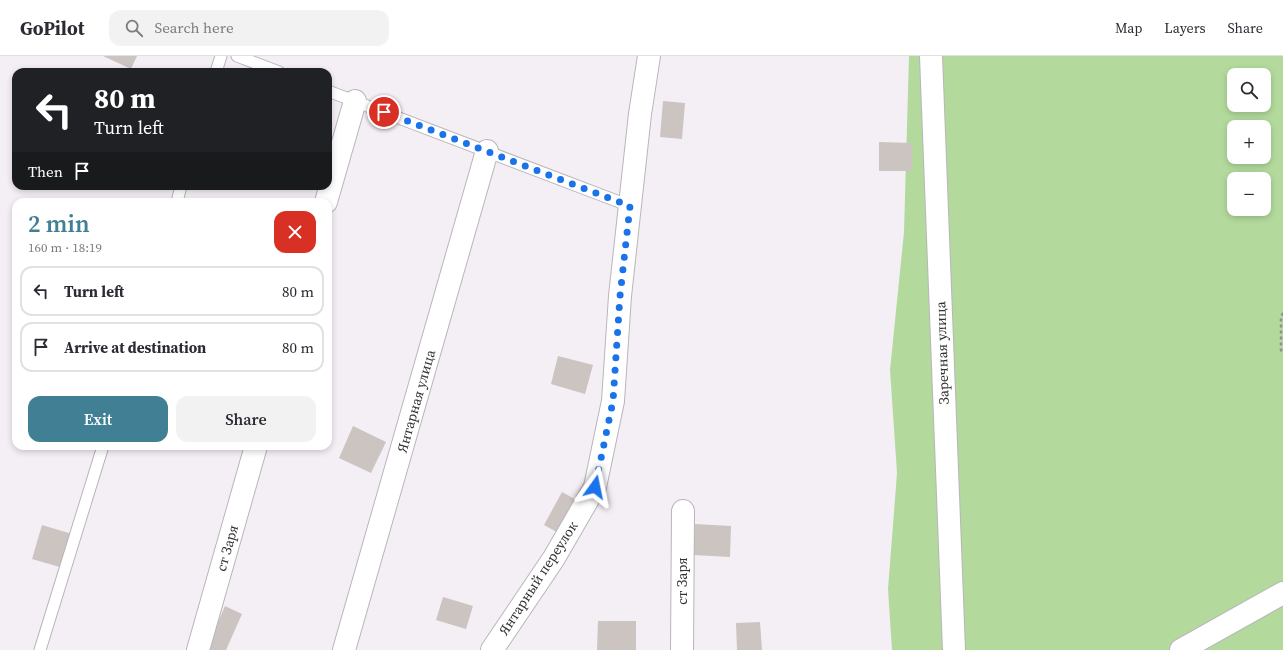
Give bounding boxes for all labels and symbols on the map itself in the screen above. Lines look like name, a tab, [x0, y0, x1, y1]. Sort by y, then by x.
pin	[367, 95, 401, 129]
street label: Заречная улица	[930, 300, 954, 405]
street label: Янтарная улица	[392, 346, 440, 455]
position arrow	[574, 466, 616, 508]
street label: Янтарный переулок	[494, 517, 583, 639]
street label: ст Заря	[211, 522, 243, 574]
street label: ст Заря	[672, 557, 692, 605]

